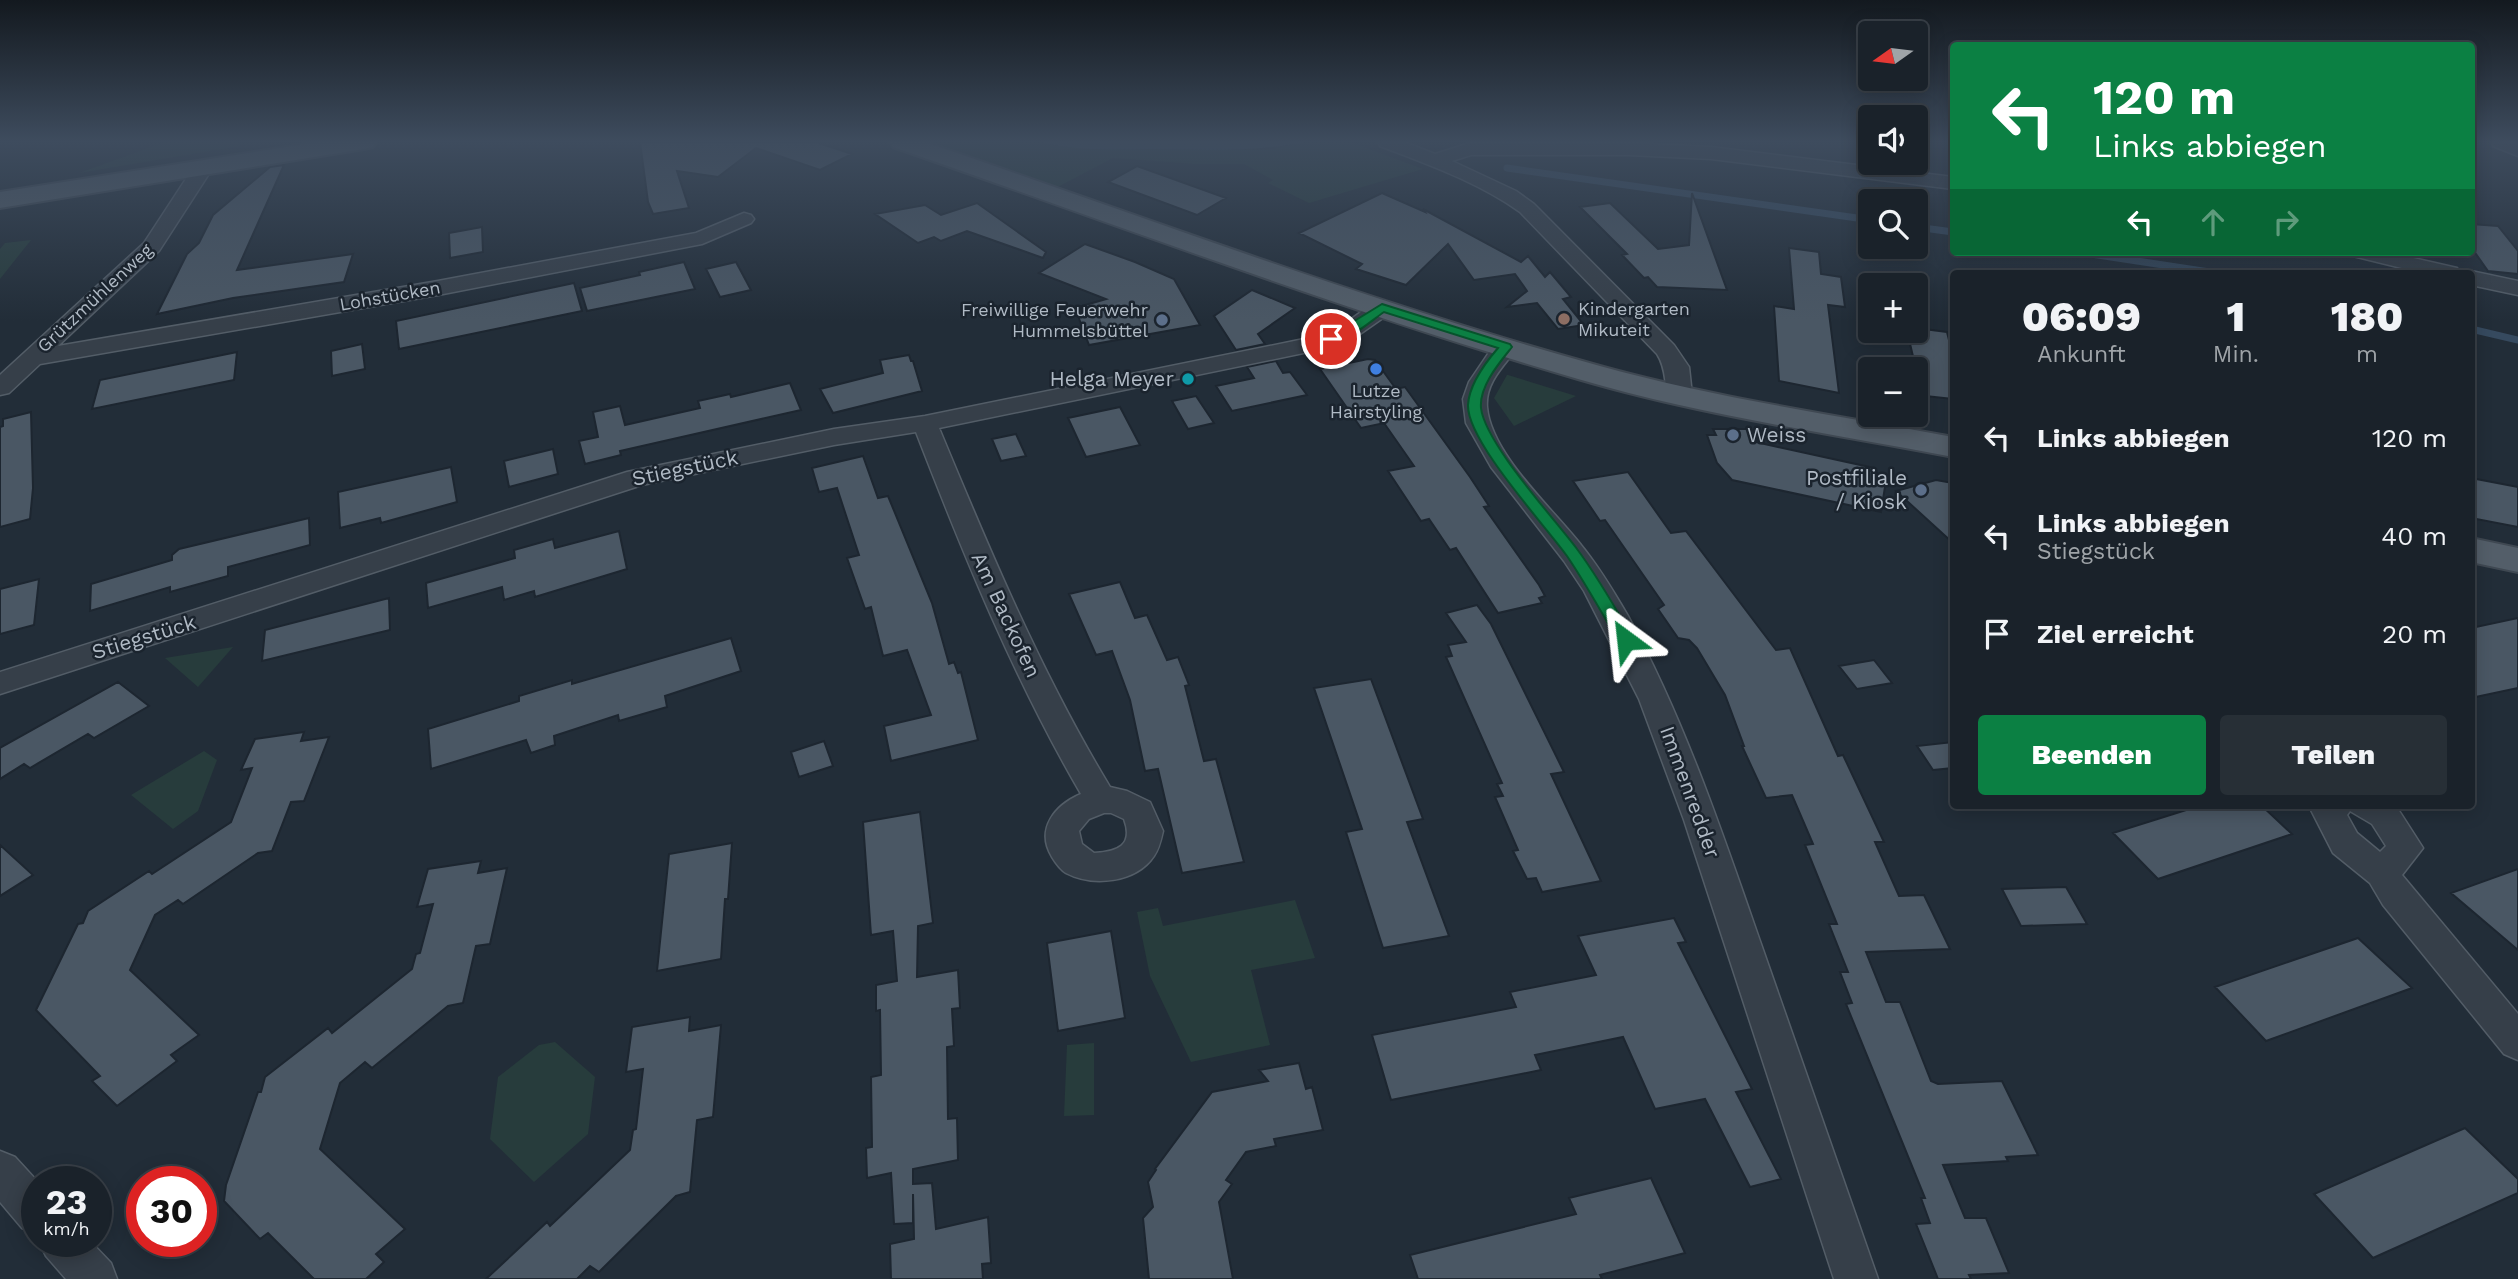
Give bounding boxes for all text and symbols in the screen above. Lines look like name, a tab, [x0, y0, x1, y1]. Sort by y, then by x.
north arrow	[1858, 21, 1928, 91]
map controls	[1858, 21, 1928, 427]
text: 120 m	[2093, 68, 2235, 126]
icon: left	[1978, 70, 2069, 161]
button: sound	[1858, 105, 1928, 175]
text: Links abbiegen	[2093, 127, 2327, 165]
button: search	[1858, 189, 1928, 259]
icon: left	[2121, 203, 2159, 241]
icon: ahead	[2194, 203, 2232, 241]
icon: right	[2267, 203, 2305, 241]
street label: Grützmühlenweg	[33, 239, 157, 356]
button: +	[1858, 273, 1928, 343]
street label: Lohstücken	[338, 276, 442, 315]
text: 06:09	[2022, 292, 2141, 341]
text: 1	[2226, 292, 2245, 341]
text: 180	[2331, 292, 2403, 341]
place label: Kindergarten Mikuteit	[1578, 298, 1690, 340]
place label: Freiwillige Feuerwehr Hummelsbüttel	[961, 299, 1148, 341]
pin	[1301, 309, 1361, 369]
marker: Kindergarten Mikuteit	[1556, 311, 1572, 327]
marker: Freiwillige Feuerwehr Hummelsbüttel	[1154, 312, 1170, 328]
icon: arrive	[1312, 320, 1350, 358]
text: Ankunft	[2037, 341, 2126, 368]
text: Min.	[2213, 341, 2259, 368]
text: m	[2356, 341, 2378, 368]
button: −	[1858, 357, 1928, 427]
marker: Lutze Hairstyling	[1368, 361, 1384, 377]
place label: Helga Meyer	[1050, 366, 1174, 391]
marker: Helga Meyer	[1180, 371, 1196, 387]
place label: Lutze Hairstyling	[1330, 380, 1423, 422]
icon: left	[1978, 419, 2016, 457]
place label: Weiss	[1747, 422, 1806, 447]
text: Links abbiegen	[2037, 423, 2230, 453]
text: 120 m	[2372, 423, 2447, 453]
marker: Weiss	[1725, 427, 1741, 443]
street label: Stiegstück	[630, 444, 740, 491]
place label: Postfiliale / Kiosk	[1806, 465, 1907, 514]
marker: Postfiliale / Kiosk	[1913, 482, 1929, 498]
text: Links abbiegen	[2037, 508, 2230, 538]
icon: left	[1978, 517, 2016, 555]
text: 40 m	[2381, 521, 2447, 551]
text: Stiegstück	[2037, 538, 2155, 565]
street label: Am Backofen	[967, 548, 1046, 681]
position arrow	[1589, 603, 1663, 677]
street label: Stiegstück	[89, 609, 199, 664]
icon: arrive	[1978, 615, 2016, 653]
text: Ziel erreicht	[2037, 619, 2194, 649]
text: 20 m	[2382, 619, 2447, 649]
button: Beenden	[1978, 715, 2206, 795]
button: Teilen	[2220, 715, 2447, 795]
street label: Immenredder	[1655, 722, 1726, 862]
speed limit sign: 30	[126, 1166, 217, 1257]
text: 23	[46, 1181, 87, 1223]
text: km/h	[43, 1218, 90, 1239]

